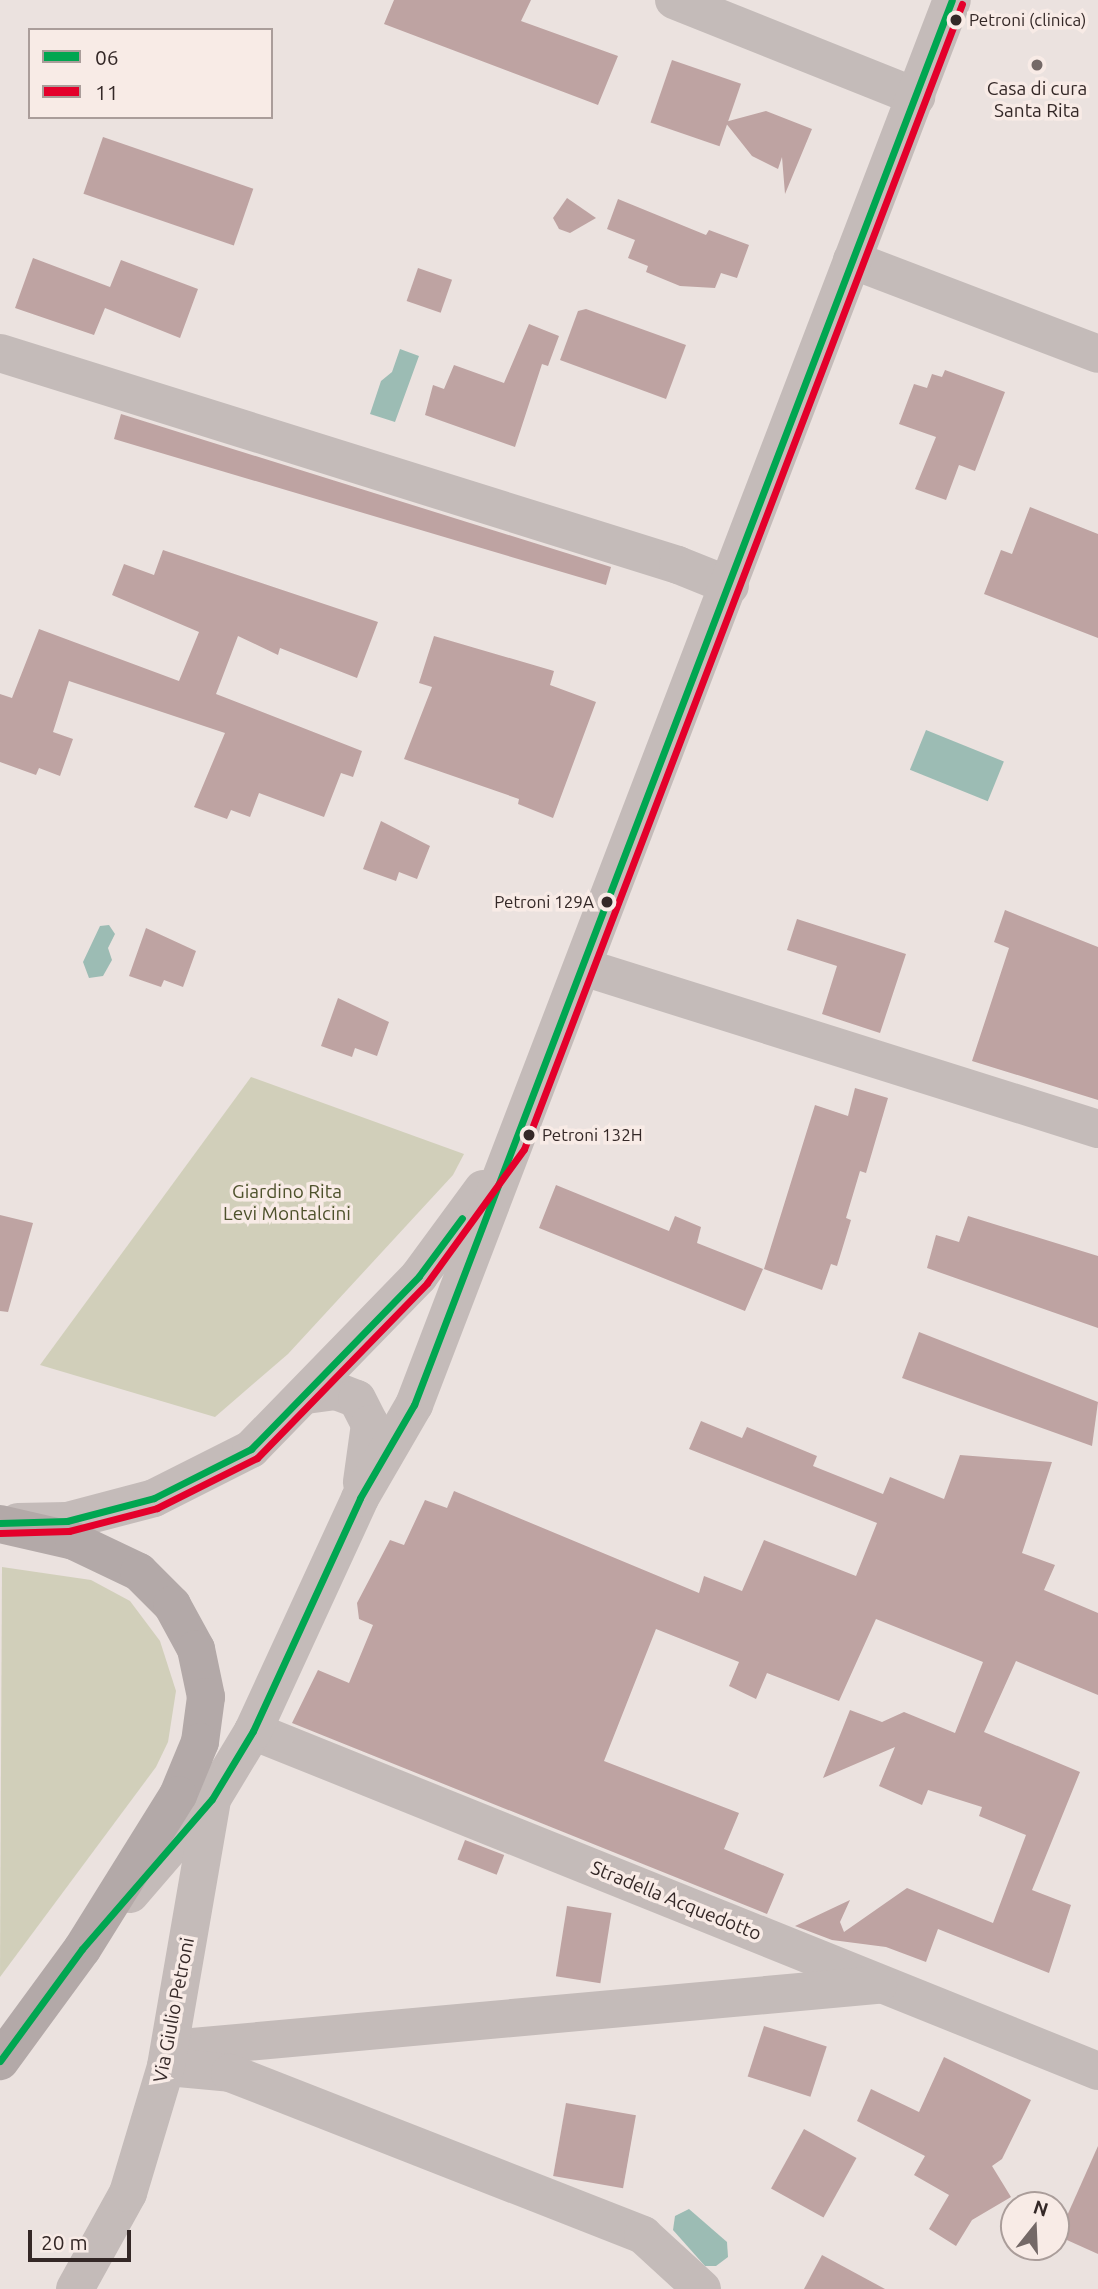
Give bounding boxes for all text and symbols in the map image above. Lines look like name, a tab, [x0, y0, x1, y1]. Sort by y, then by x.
place label: Petroni (clinica)	[969, 10, 1086, 30]
marker: Petroni (clinica)	[949, 13, 963, 27]
legend	[28, 28, 273, 119]
text: 06	[95, 45, 119, 69]
marker: Casa di cura Santa Rita	[1027, 55, 1047, 75]
place label: Casa di cura Santa Rita	[987, 78, 1087, 122]
text: 11	[95, 80, 119, 104]
place label: Petroni 129A	[494, 892, 594, 912]
marker: Petroni 129A	[600, 895, 614, 909]
place label: Petroni 132H	[542, 1125, 643, 1145]
marker: Petroni 132H	[522, 1128, 536, 1142]
park label: Giardino Rita Levi Montalcini	[223, 1181, 351, 1225]
street label: Stradella Acquedotto	[587, 1856, 765, 1946]
street label: Via Giulio Petroni	[149, 1936, 199, 2084]
north arrow	[1000, 2191, 1070, 2261]
text: N	[1031, 2195, 1051, 2221]
scale bar	[32, 2216, 135, 2260]
text: 20 m	[41, 2230, 88, 2254]

